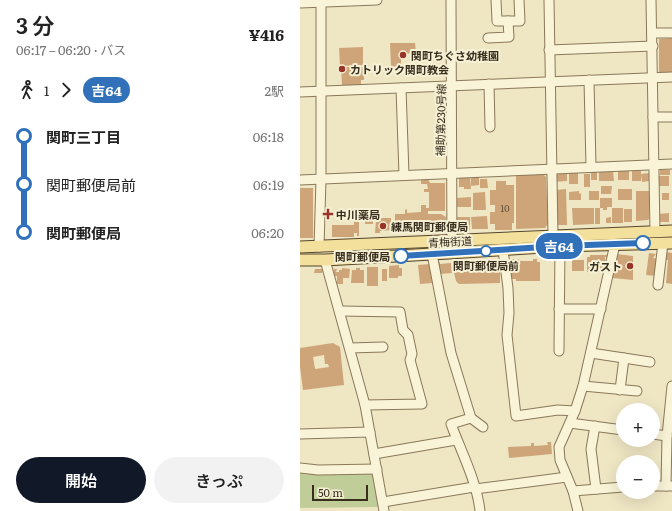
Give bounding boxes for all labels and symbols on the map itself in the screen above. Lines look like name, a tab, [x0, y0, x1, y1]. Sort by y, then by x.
place label: 関町ちぐさ幼稚園	[411, 47, 499, 63]
marker: 関町ちぐさ幼稚園	[398, 50, 408, 60]
place label: カトリック関町教会	[350, 61, 449, 77]
marker: カトリック関町教会	[337, 64, 347, 74]
street label: 補助第230号線	[431, 83, 449, 157]
house number: 10	[501, 201, 509, 215]
place label: 中川薬局	[336, 206, 380, 222]
marker: 中川薬局	[323, 209, 333, 219]
place label: 練馬関町郵便局	[391, 218, 468, 234]
marker: 練馬関町郵便局	[378, 221, 388, 231]
street label: 青梅街道	[428, 232, 472, 250]
line badge: 吉64	[536, 233, 582, 259]
unlabelled marker	[635, 235, 651, 251]
marker: 関町郵便局前	[480, 245, 492, 257]
place label: 関町郵便局	[335, 248, 390, 264]
marker: 関町郵便局	[393, 248, 409, 264]
place label: 関町郵便局前	[453, 257, 519, 273]
place label: ガスト	[589, 258, 622, 274]
marker: ガスト	[625, 261, 635, 271]
scale bar	[312, 483, 368, 502]

